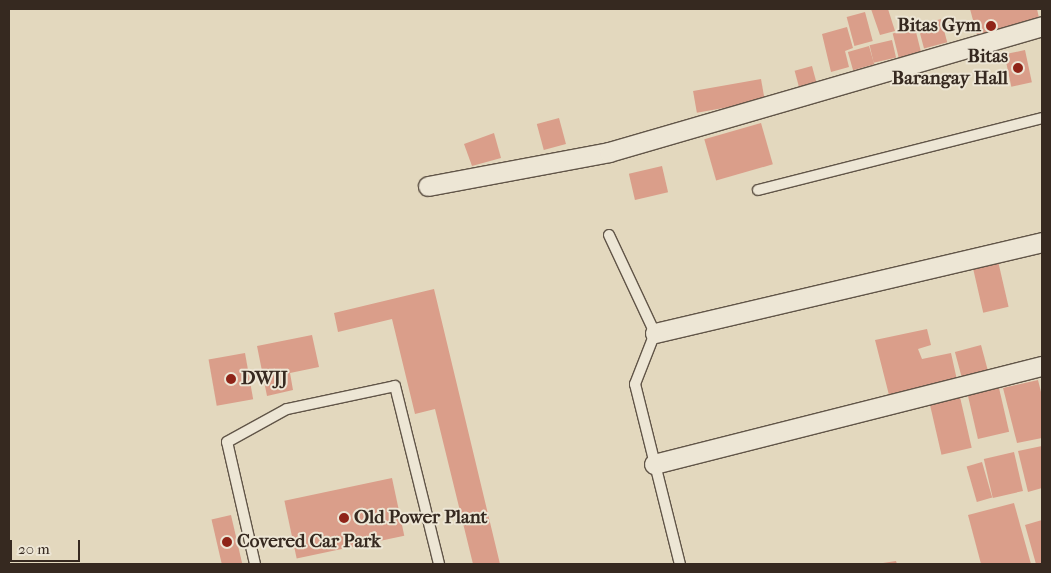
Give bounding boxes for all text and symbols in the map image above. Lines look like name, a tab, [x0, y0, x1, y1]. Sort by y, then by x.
place label: Bitas Gym	[897, 15, 981, 37]
marker: Bitas Gym	[985, 20, 997, 32]
place label: Bitas Barangay Hall	[892, 46, 1008, 90]
marker: Bitas Barangay Hall	[1012, 62, 1024, 74]
place label: DWJJ	[241, 368, 288, 390]
marker: DWJJ	[225, 373, 237, 385]
place label: Old Power Plant	[354, 507, 487, 529]
marker: Old Power Plant	[338, 512, 350, 524]
scale bar	[12, 530, 82, 562]
place label: Covered Car Park	[237, 531, 381, 553]
marker: Covered Car Park	[221, 536, 233, 548]
text: 20 m	[18, 540, 50, 558]

